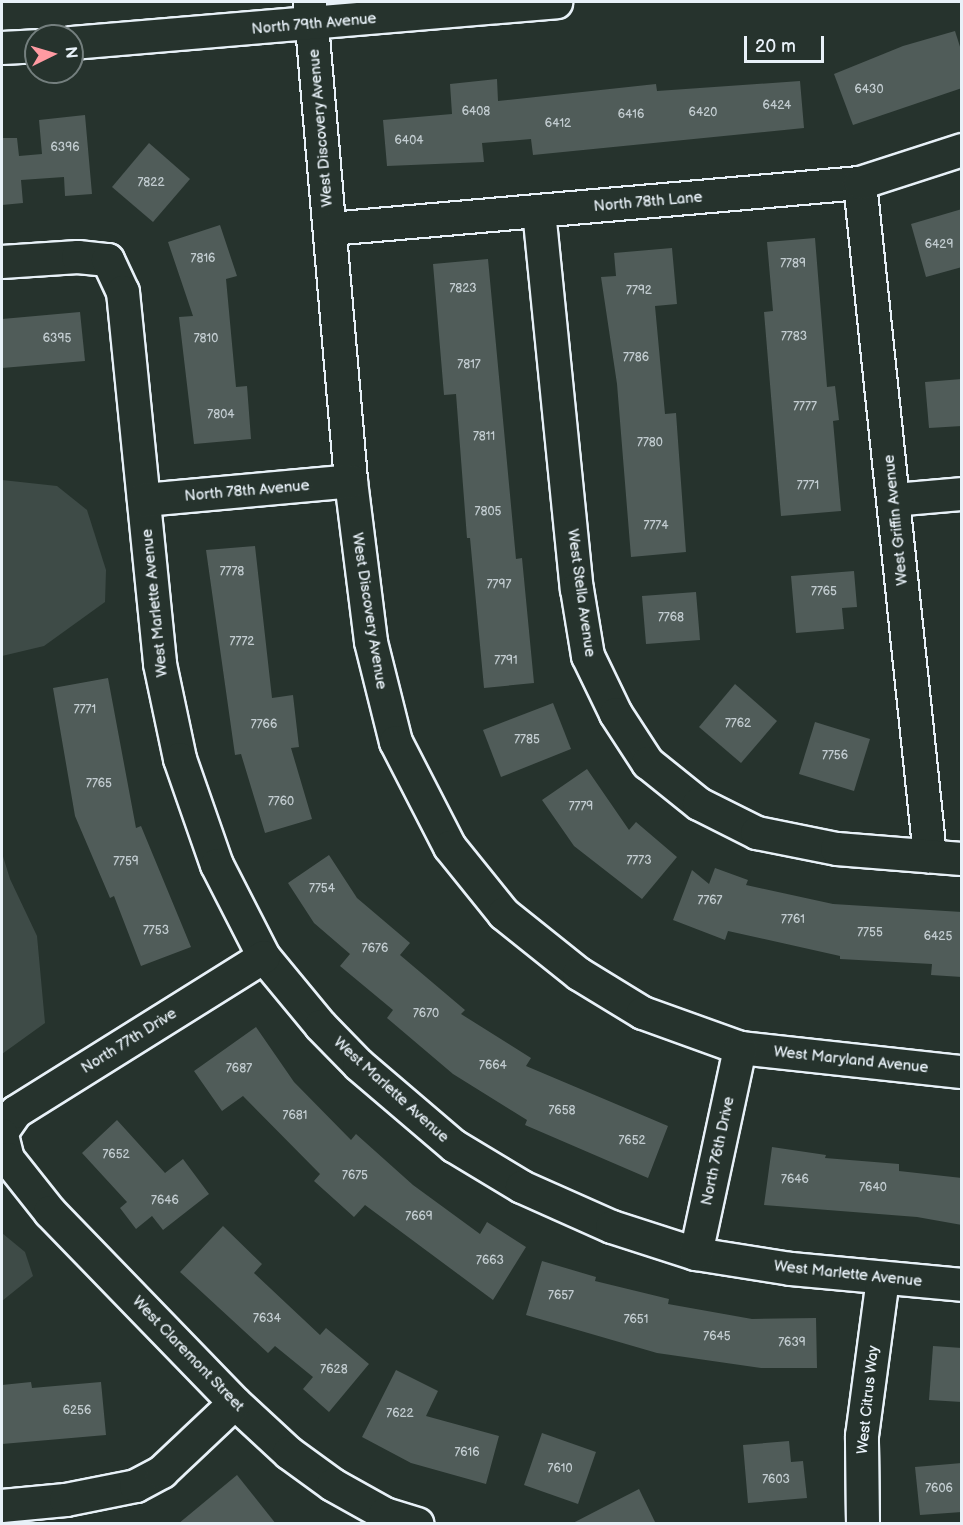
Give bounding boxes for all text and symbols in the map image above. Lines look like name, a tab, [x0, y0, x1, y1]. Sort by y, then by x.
street label: North 79th Avenue	[251, 10, 377, 38]
north arrow	[24, 24, 84, 84]
scale bar	[747, 24, 826, 62]
text: 20 m	[755, 36, 796, 57]
text: N	[60, 46, 80, 59]
street label: West Discovery Avenue	[305, 48, 337, 208]
house number: 6430	[854, 83, 884, 97]
house number: 6424	[763, 99, 791, 113]
house number: 6408	[462, 105, 490, 119]
house number: 6420	[689, 106, 717, 120]
house number: 6416	[618, 108, 644, 122]
house number: 6412	[545, 117, 571, 131]
house number: 6404	[394, 134, 424, 148]
house number: 6396	[51, 141, 79, 155]
house number: 7822	[137, 176, 165, 190]
street label: North 78th Lane	[593, 188, 703, 216]
house number: 6429	[925, 238, 953, 252]
house number: 7816	[191, 252, 215, 266]
house number: 7789	[780, 257, 806, 271]
house number: 7823	[449, 282, 477, 296]
house number: 7792	[626, 284, 652, 298]
house number: 7783	[781, 330, 807, 344]
house number: 6395	[43, 332, 71, 346]
house number: 7810	[194, 332, 218, 346]
house number: 7786	[623, 351, 649, 365]
house number: 7817	[457, 358, 481, 372]
house number: 7777	[793, 400, 817, 414]
house number: 7804	[207, 408, 235, 422]
house number: 7811	[473, 430, 495, 444]
house number: 7780	[637, 436, 663, 450]
street label: West Griffin Avenue	[880, 454, 912, 586]
street label: North 78th Avenue	[184, 477, 310, 505]
house number: 7771	[797, 479, 819, 493]
house number: 7805	[475, 505, 501, 519]
house number: 7774	[644, 519, 668, 533]
street label: West Marlette Avenue	[138, 528, 172, 678]
street label: West Stella Avenue	[563, 528, 599, 658]
street label: West Discovery Avenue	[348, 531, 390, 691]
house number: 7778	[220, 565, 244, 579]
house number: 7797	[487, 578, 511, 592]
house number: 7765	[811, 585, 837, 599]
house number: 7768	[658, 611, 684, 625]
house number: 7772	[230, 635, 254, 649]
house number: 7791	[494, 654, 518, 668]
house number: 7771	[74, 703, 96, 717]
house number: 7762	[725, 717, 751, 731]
house number: 7766	[251, 718, 277, 732]
house number: 7785	[514, 733, 540, 747]
house number: 7756	[822, 749, 848, 763]
house number: 7765	[86, 777, 112, 791]
house number: 7760	[268, 795, 294, 809]
house number: 7779	[569, 800, 593, 814]
house number: 7773	[626, 854, 652, 868]
house number: 7759	[113, 855, 139, 869]
house number: 7754	[309, 882, 335, 896]
house number: 7767	[697, 894, 723, 908]
house number: 7761	[781, 913, 805, 927]
house number: 7753	[143, 924, 169, 938]
house number: 7755	[857, 926, 883, 940]
house number: 6425	[924, 930, 952, 944]
house number: 7676	[362, 942, 388, 956]
street label: North 77th Drive	[78, 1004, 180, 1078]
house number: 7670	[413, 1007, 439, 1021]
street label: West Marlette Avenue	[330, 1034, 452, 1146]
street label: West Maryland Avenue	[773, 1043, 929, 1077]
house number: 7664	[479, 1059, 507, 1073]
house number: 7687	[226, 1062, 252, 1076]
street label: North 76th Drive	[698, 1095, 738, 1207]
house number: 7658	[548, 1104, 576, 1118]
house number: 7681	[283, 1109, 307, 1123]
house number: 7652	[618, 1134, 646, 1148]
house number: 7652	[102, 1148, 130, 1162]
house number: 7675	[342, 1169, 368, 1183]
house number: 7646	[781, 1173, 809, 1187]
house number: 7640	[859, 1181, 887, 1195]
house number: 7646	[151, 1194, 179, 1208]
house number: 7669	[405, 1210, 433, 1224]
house number: 7663	[476, 1254, 504, 1268]
street label: West Marlette Avenue	[773, 1257, 923, 1291]
house number: 7657	[548, 1289, 574, 1303]
street label: West Claremont Street	[128, 1293, 248, 1415]
house number: 7634	[253, 1312, 281, 1326]
house number: 7651	[624, 1313, 648, 1327]
house number: 7645	[703, 1330, 731, 1344]
house number: 7639	[778, 1336, 806, 1350]
street label: West Citrus Way	[853, 1344, 883, 1456]
house number: 7628	[320, 1363, 348, 1377]
house number: 6256	[63, 1404, 91, 1418]
house number: 7622	[386, 1407, 414, 1421]
house number: 7616	[454, 1446, 480, 1460]
house number: 7610	[548, 1462, 572, 1476]
house number: 7603	[762, 1473, 790, 1487]
house number: 7606	[925, 1482, 953, 1496]

